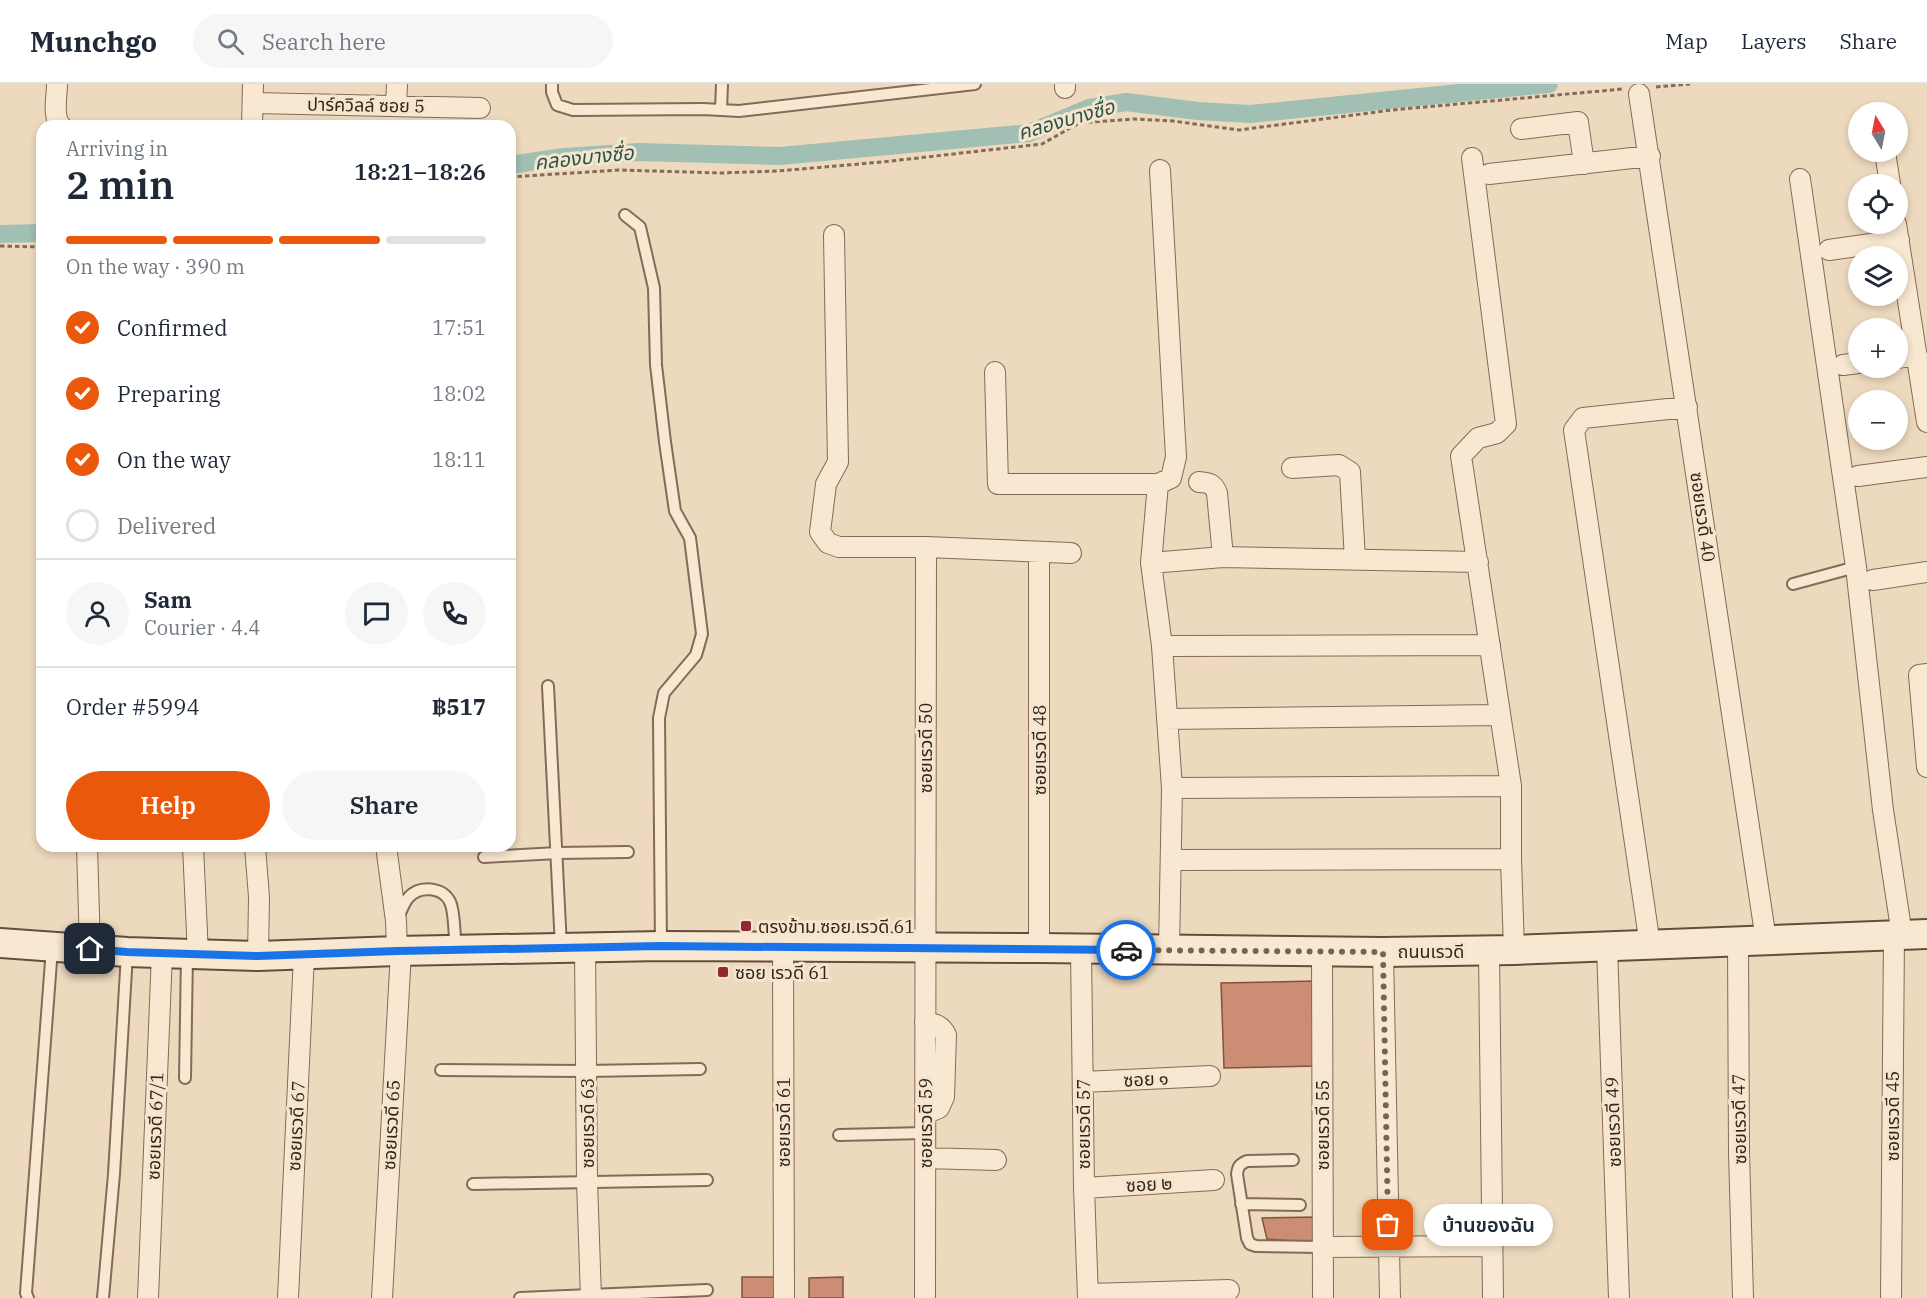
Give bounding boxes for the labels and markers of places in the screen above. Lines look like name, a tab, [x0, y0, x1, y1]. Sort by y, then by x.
place label: ตรงข้าม ซอย เรวดี 61	[758, 915, 915, 938]
marker: ตรงข้าม ซอย เรวดี 61	[739, 919, 753, 933]
pin	[64, 923, 115, 974]
place label: ซอย เรวดี 61	[735, 961, 830, 984]
marker: ซอย เรวดี 61	[716, 965, 730, 979]
pin	[1362, 1199, 1413, 1250]
callout: บ้านของฉัน	[1424, 1204, 1553, 1246]

